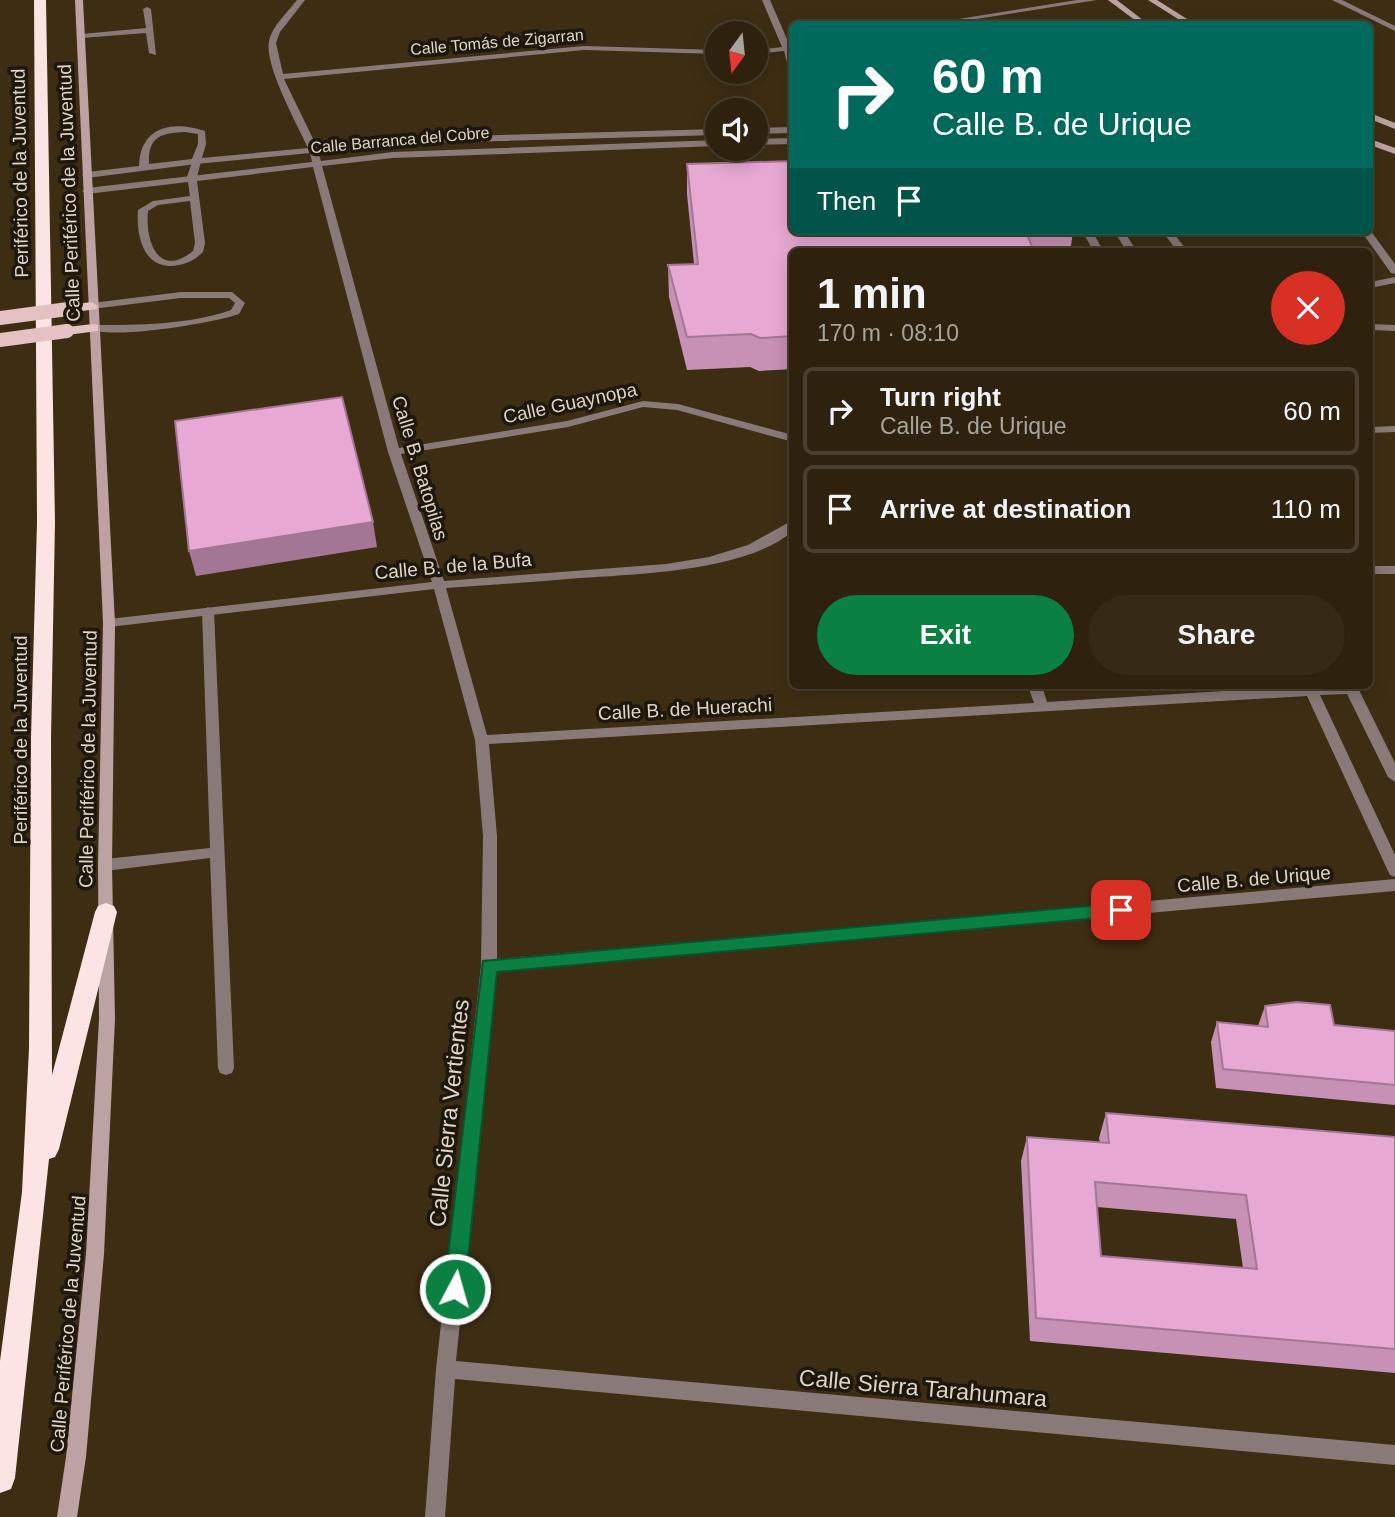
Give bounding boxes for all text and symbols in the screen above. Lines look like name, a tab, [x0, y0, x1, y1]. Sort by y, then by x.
north arrow	[705, 21, 768, 84]
map controls	[705, 21, 768, 161]
street label: Calle Tomás de Zigarran	[410, 26, 584, 58]
icon: right	[817, 49, 908, 140]
text: 60 m	[932, 49, 1044, 103]
street label: Calle Periférico de la Juventud	[54, 64, 84, 322]
street label: Periférico de la Juventud	[8, 68, 32, 278]
button: sound	[705, 98, 768, 161]
text: Calle B. de Urique	[932, 106, 1192, 142]
street label: Calle Barranca del Cobre	[310, 124, 490, 156]
icon: arrive	[890, 182, 928, 220]
text: Then	[817, 186, 876, 216]
text: 1 min	[817, 270, 927, 317]
button: close	[1271, 271, 1345, 345]
text: 170 m · 08:10	[817, 320, 959, 346]
street label: Calle Guaynopa	[501, 378, 639, 427]
text: Turn right	[880, 382, 1001, 412]
icon: right	[821, 392, 859, 430]
street label: Calle B. Batopilas	[388, 393, 452, 543]
text: 60 m	[1283, 396, 1341, 426]
text: Calle B. de Urique	[880, 413, 1067, 439]
icon: arrive	[821, 490, 859, 528]
text: Arrive at destination	[880, 494, 1131, 524]
text: 110 m	[1271, 494, 1341, 524]
street label: Calle B. de la Bufa	[374, 549, 533, 583]
button: Exit	[817, 595, 1074, 675]
button: Share	[1088, 595, 1345, 675]
street label: Calle Periférico de la Juventud	[75, 630, 101, 888]
street label: Periférico de la Juventud	[10, 635, 31, 845]
street label: Calle B. de Huerachi	[597, 694, 773, 724]
street label: Calle B. de Urique	[1176, 862, 1332, 896]
pin	[1091, 880, 1151, 940]
icon: arrive	[1102, 891, 1140, 929]
street label: Calle Sierra Vertientes	[424, 998, 474, 1228]
street label: Calle Periférico de la Juventud	[46, 1195, 90, 1453]
position arrow	[418, 1252, 492, 1326]
street label: Calle Sierra Tarahumara	[798, 1364, 1048, 1412]

